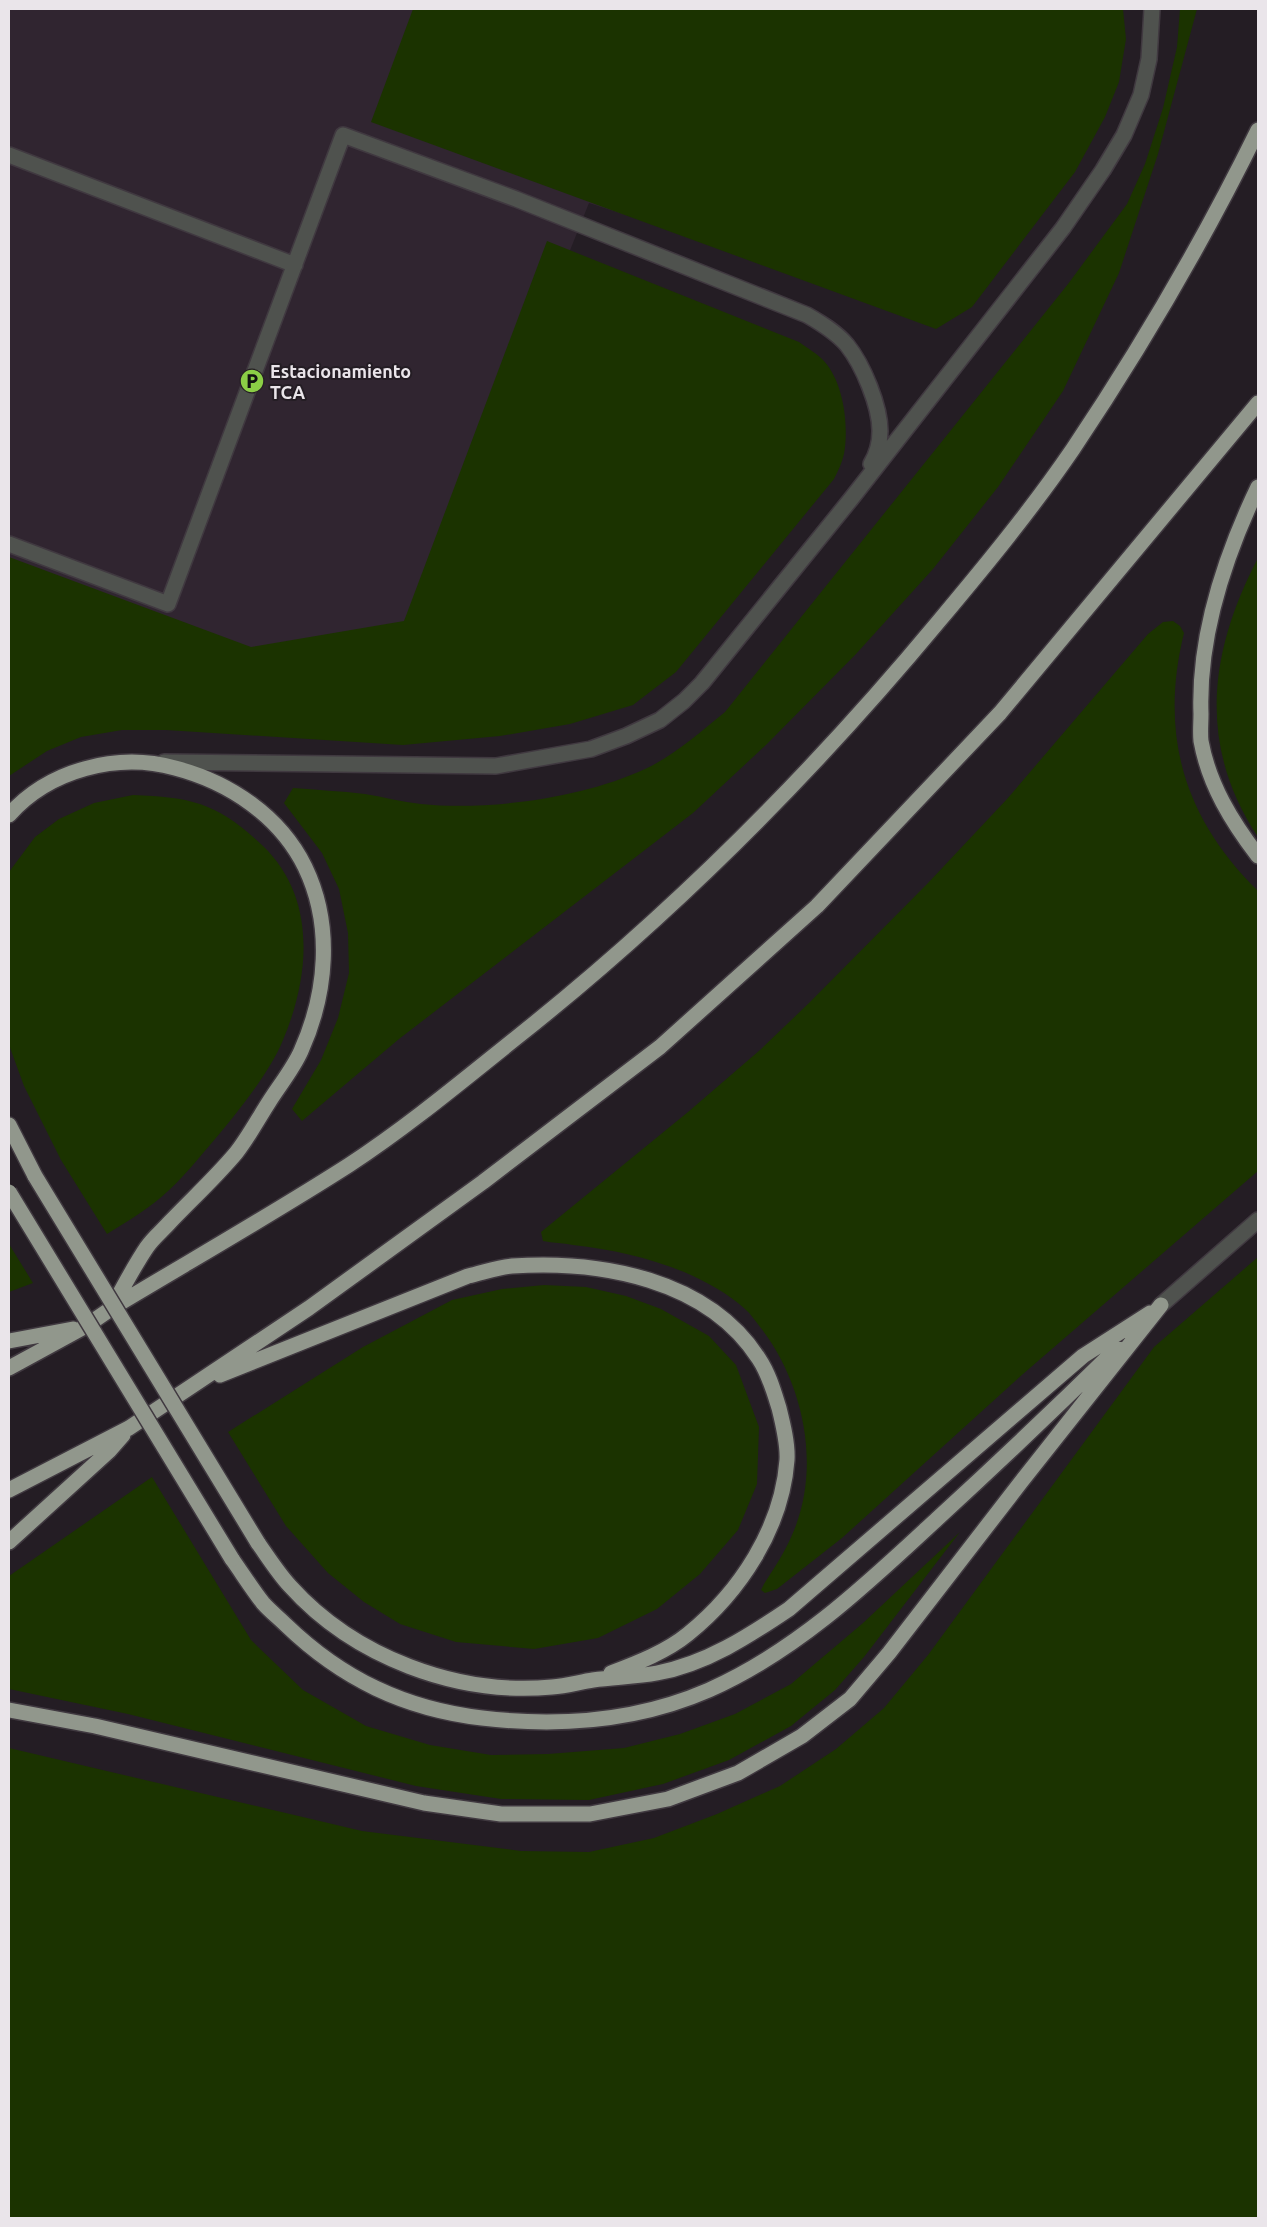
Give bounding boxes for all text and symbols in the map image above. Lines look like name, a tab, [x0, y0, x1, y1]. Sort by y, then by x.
place label: Estacionamiento TCA	[270, 361, 411, 402]
parking icon: Estacionamiento TCA	[239, 368, 265, 394]

